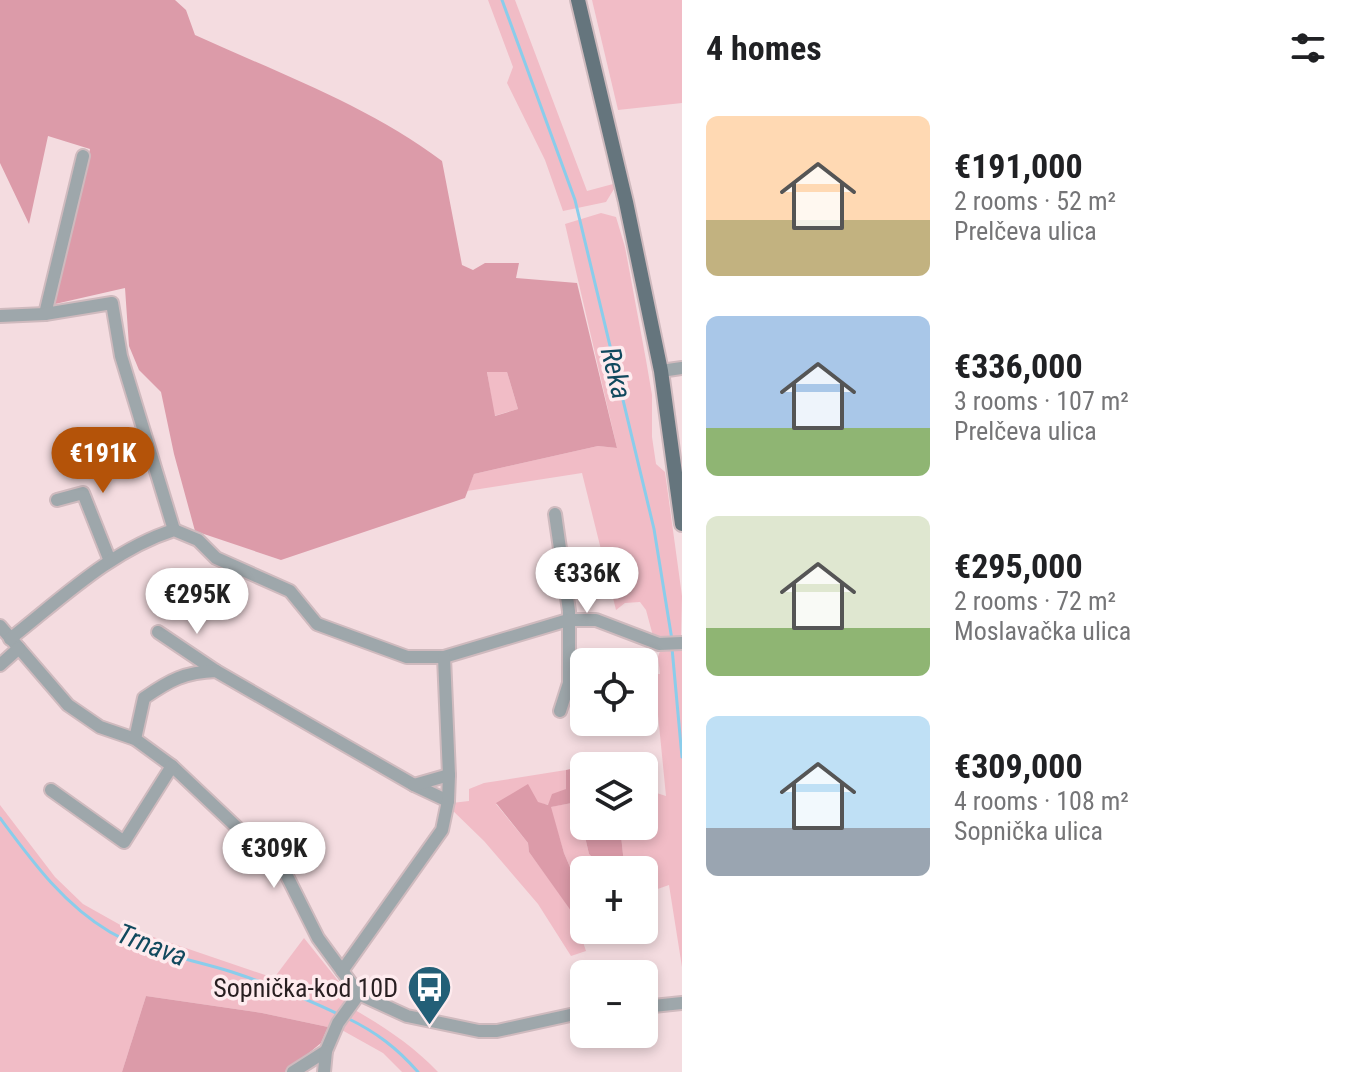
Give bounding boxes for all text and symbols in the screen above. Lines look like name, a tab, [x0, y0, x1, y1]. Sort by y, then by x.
icon: filters	[1286, 26, 1330, 70]
text: 4 homes	[706, 28, 822, 68]
text: €191,000	[954, 146, 1083, 186]
icon: home	[770, 148, 866, 244]
text: 2 rooms · 52 m²	[954, 186, 1116, 216]
text: Prelčeva ulica	[954, 216, 1097, 246]
water label: Reka	[594, 344, 638, 402]
text: €336,000	[954, 346, 1083, 386]
icon: home	[770, 348, 866, 444]
text: 3 rooms · 107 m²	[954, 386, 1129, 416]
text: Prelčeva ulica	[954, 416, 1097, 446]
pin: €191K	[47, 427, 159, 495]
text: €191K	[70, 438, 136, 468]
text: €295,000	[954, 546, 1083, 586]
pin: €336K	[531, 547, 643, 615]
icon: home	[770, 548, 866, 644]
text: €336K	[554, 558, 620, 588]
pin: €295K	[141, 568, 253, 636]
text: €295K	[164, 579, 230, 609]
text: 2 rooms · 72 m²	[954, 586, 1116, 616]
text: Moslavačka ulica	[954, 616, 1131, 646]
map controls	[570, 648, 658, 1048]
button: locate	[570, 648, 658, 736]
text: €309,000	[954, 746, 1083, 786]
icon: home	[770, 748, 866, 844]
button: layers	[570, 752, 658, 840]
text: 4 rooms · 108 m²	[954, 786, 1129, 816]
text: Sopnička ulica	[954, 816, 1103, 846]
pin: €309K	[218, 822, 330, 890]
text: €309K	[241, 833, 307, 863]
button: +	[570, 856, 658, 944]
water label: Trnava	[113, 917, 191, 973]
button: −	[570, 960, 658, 1048]
bus stop icon: Sopnička-kod 10D	[405, 964, 453, 1027]
place label: Sopnička-kod 10D	[213, 973, 398, 1003]

